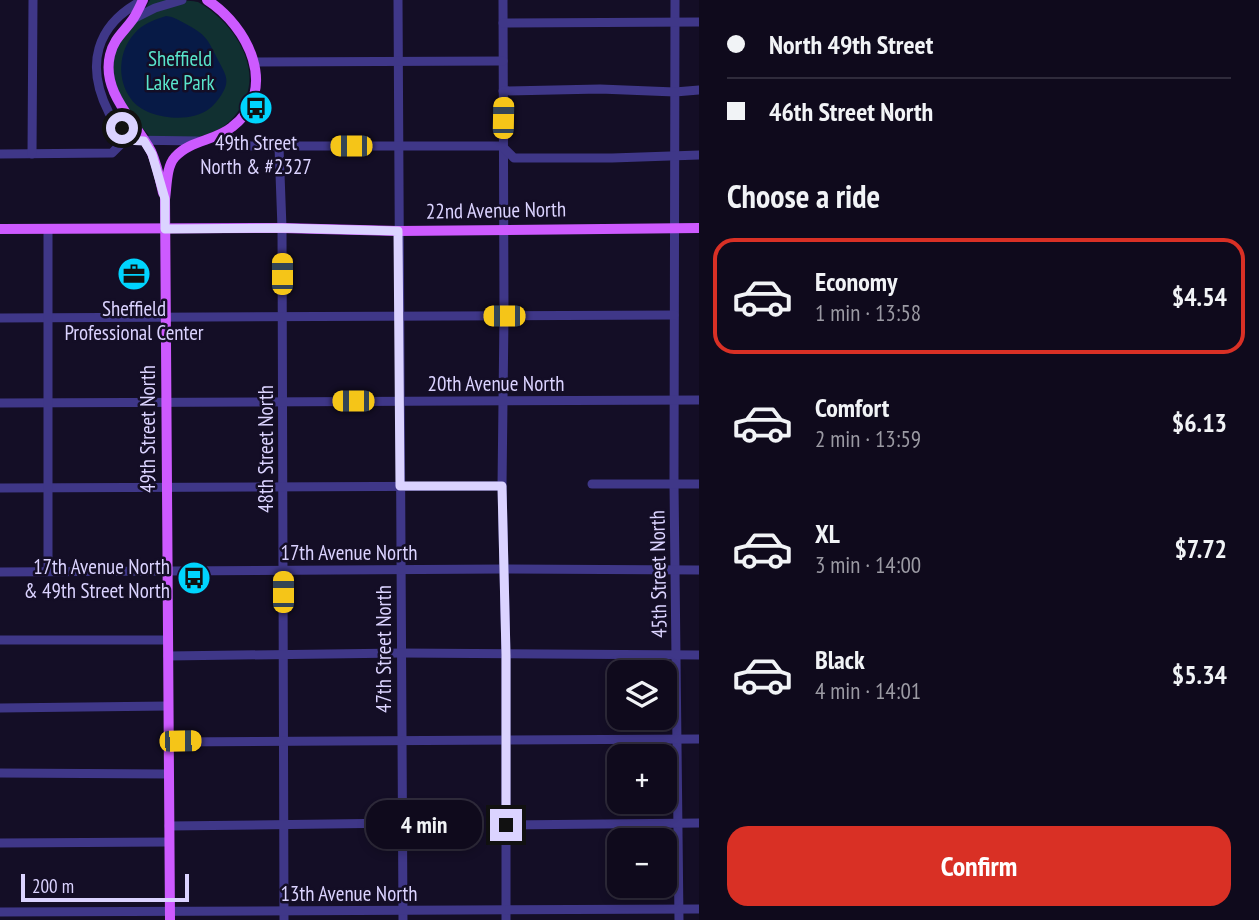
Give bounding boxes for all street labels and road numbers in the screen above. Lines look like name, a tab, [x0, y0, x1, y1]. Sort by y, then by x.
street label: 22nd Avenue North	[426, 195, 566, 225]
street label: 49th Street North	[134, 365, 161, 493]
street label: 20th Avenue North	[427, 370, 565, 397]
street label: 48th Street North	[252, 385, 279, 513]
street label: 45th Street North	[643, 510, 673, 638]
street label: 17th Avenue North	[281, 539, 417, 566]
street label: 47th Street North	[370, 585, 397, 713]
street label: 13th Avenue North	[280, 880, 418, 907]

